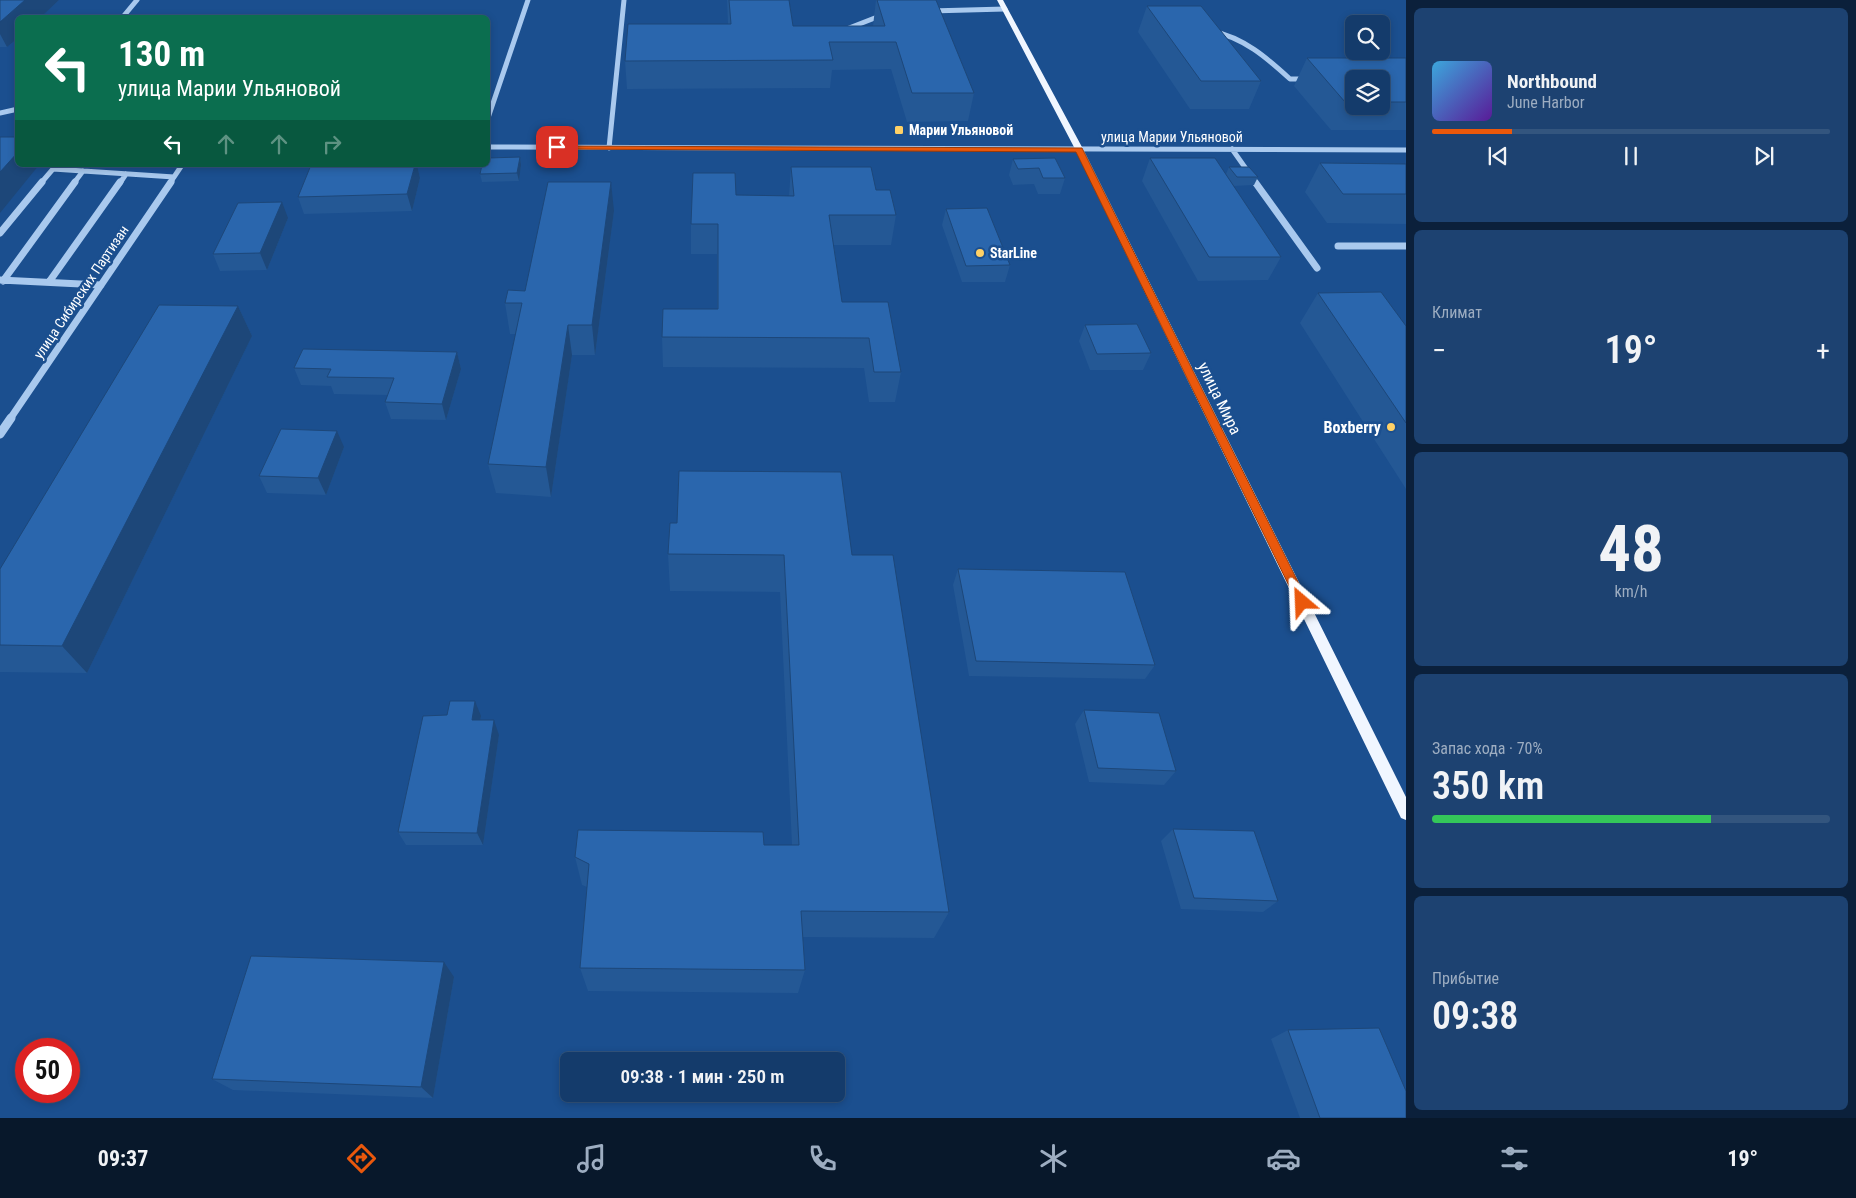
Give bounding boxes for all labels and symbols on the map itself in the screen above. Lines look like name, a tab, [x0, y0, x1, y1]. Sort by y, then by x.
place label: Марии Ульяновой	[909, 122, 1013, 138]
marker: Марии Ульяновой	[893, 124, 905, 136]
pin	[536, 126, 578, 168]
street label: улица Марии Ульяновой	[1101, 129, 1243, 145]
street label: улица Сибирских Партизан	[30, 222, 132, 362]
place label: StarLine	[990, 245, 1037, 261]
marker: StarLine	[974, 247, 986, 259]
street label: улица Мира	[1194, 359, 1245, 438]
place label: Boxberry	[1324, 418, 1381, 437]
marker: Boxberry	[1385, 421, 1397, 433]
position arrow	[1275, 575, 1327, 627]
speed limit sign: 50	[15, 1038, 80, 1103]

